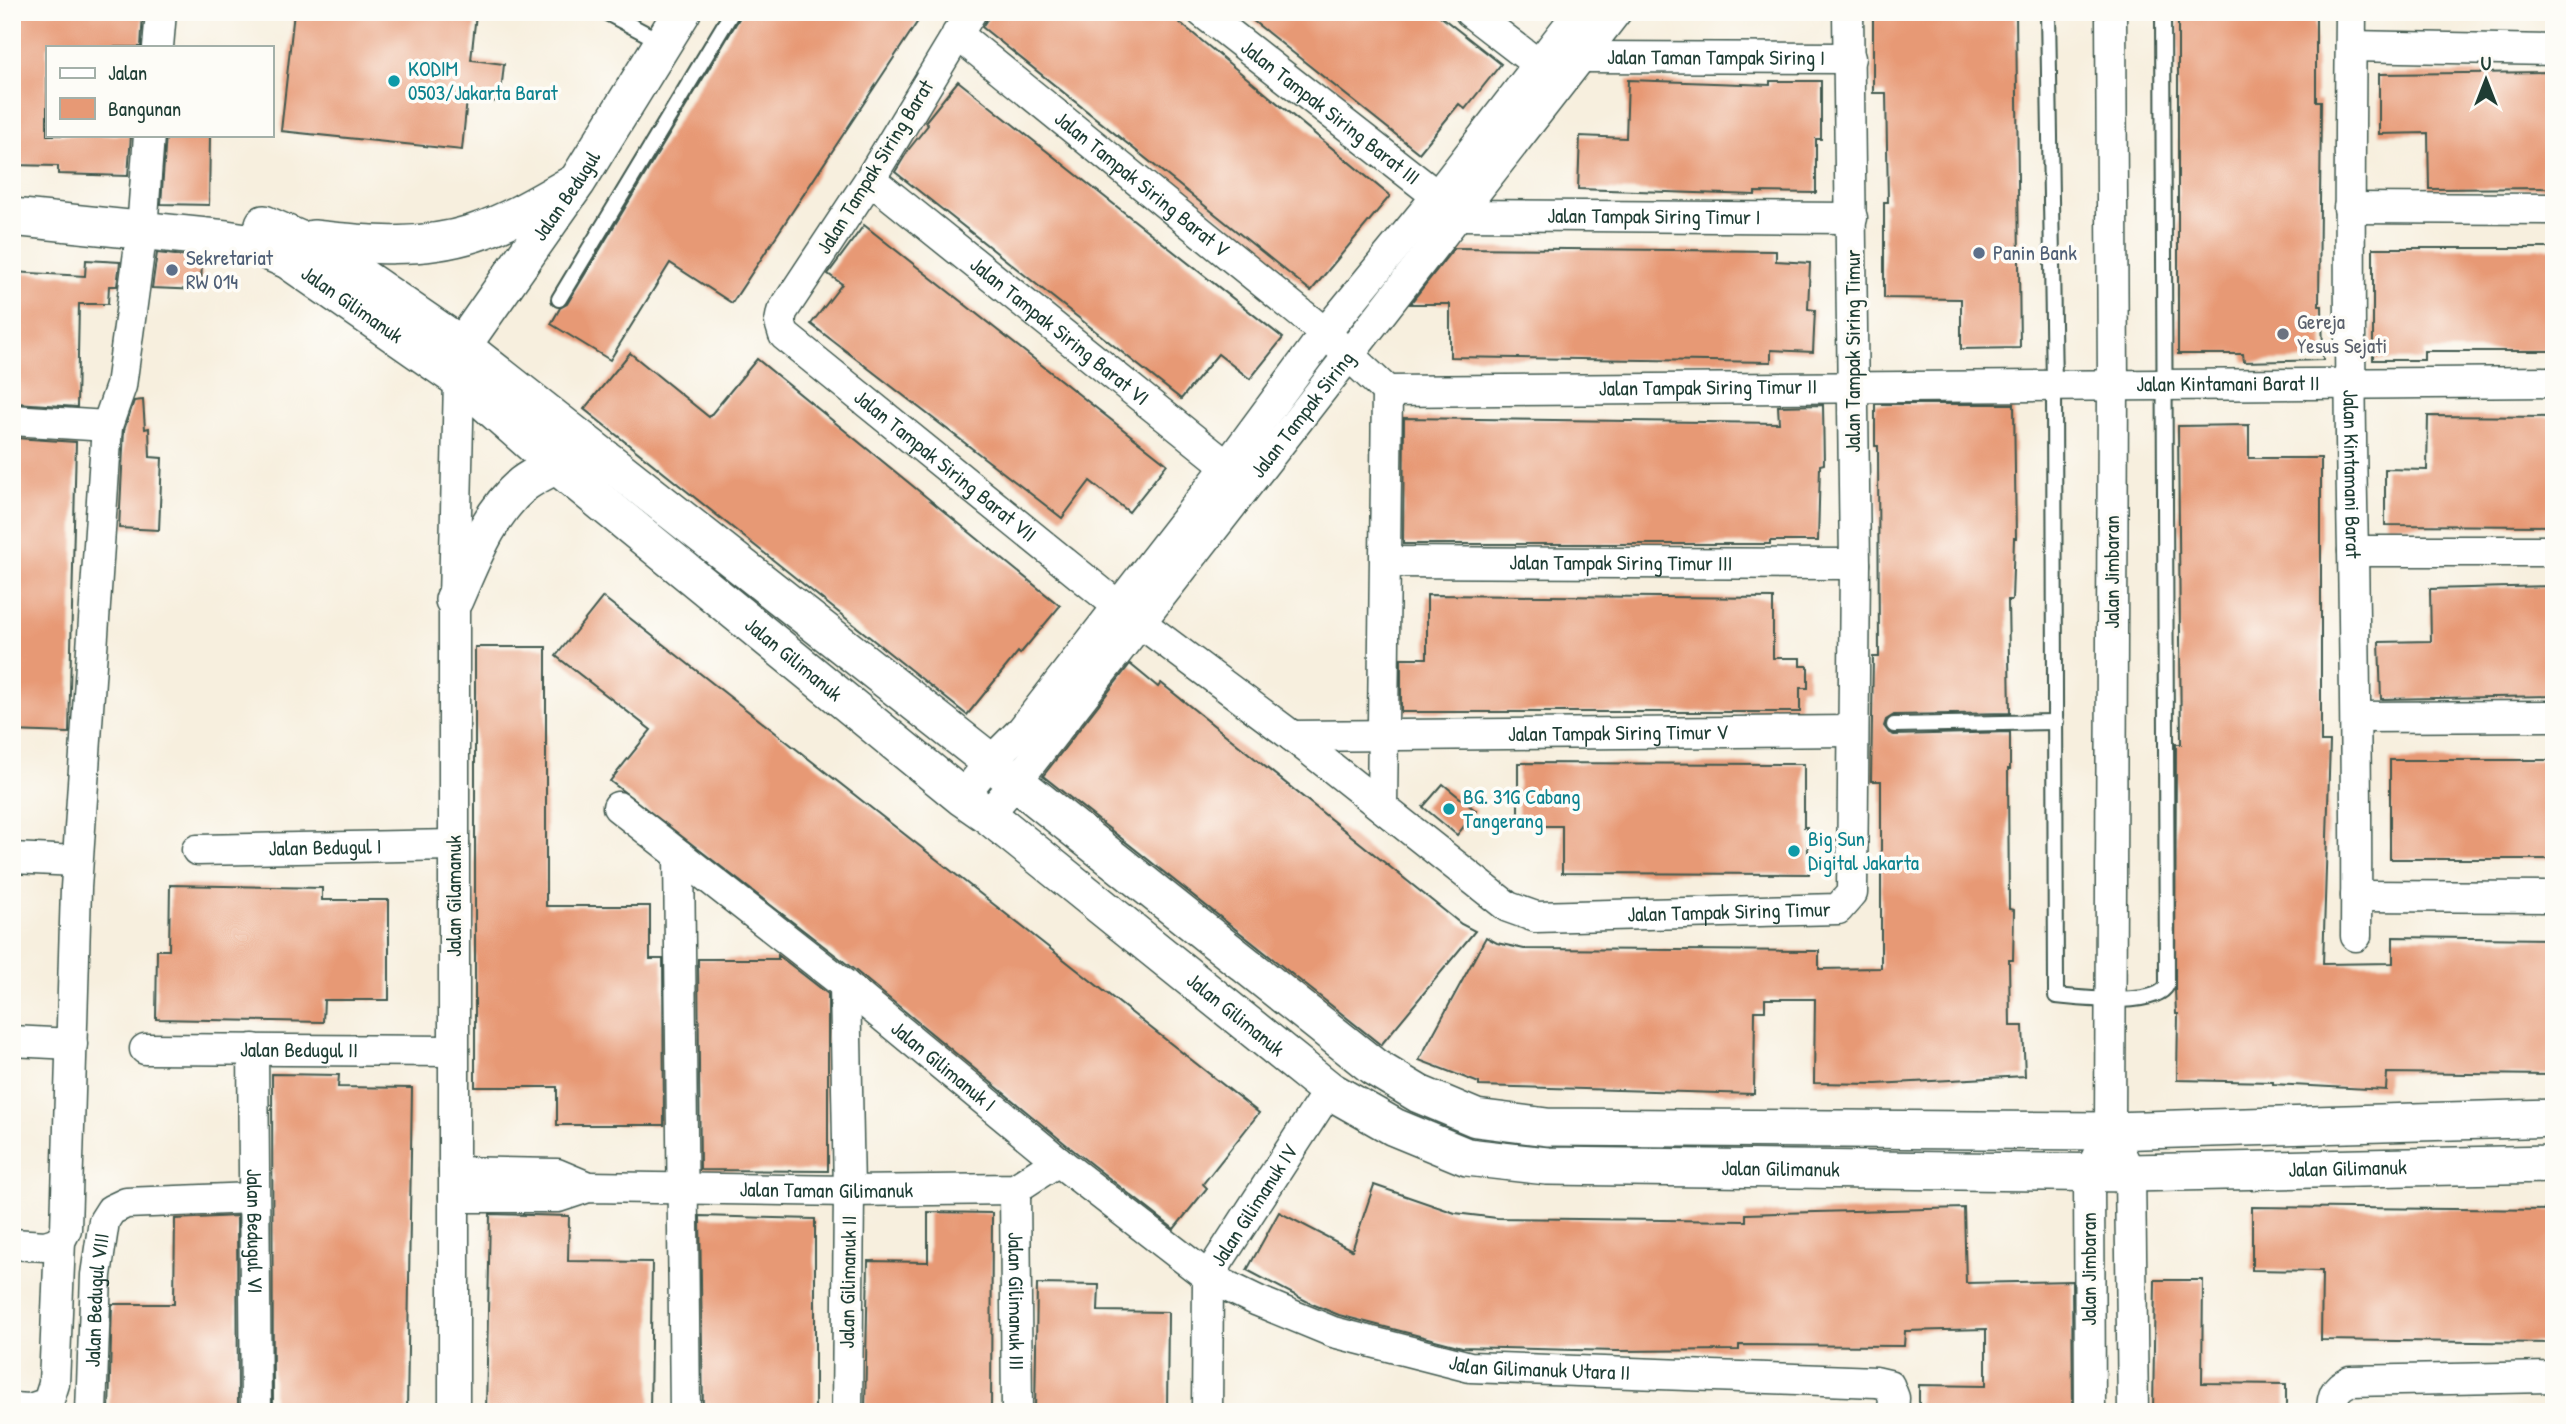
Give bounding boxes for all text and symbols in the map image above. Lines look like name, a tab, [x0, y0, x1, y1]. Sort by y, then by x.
street label: Jalan Tampak Siring Barat III	[1235, 33, 1426, 191]
street label: Jalan Taman Tampak Siring I	[1607, 42, 1825, 72]
legend	[46, 46, 273, 136]
north arrow	[2450, 46, 2520, 116]
text: U	[2481, 50, 2492, 76]
place label: KODIM 0503/Jakarta Barat	[408, 54, 559, 107]
text: Jalan	[108, 58, 147, 87]
marker: KODIM 0503/Jakarta Barat	[386, 73, 402, 89]
street label: Jalan Tampak Siring Barat	[809, 73, 940, 259]
text: Bangunan	[108, 94, 181, 123]
street label: Jalan Tampak Siring Barat V	[1049, 104, 1236, 264]
street label: Jalan Bedugul	[525, 145, 607, 247]
street label: Jalan Tampak Siring Timur I	[1547, 201, 1761, 231]
place label: Panin Bank	[1993, 238, 2077, 267]
place label: Sekretariat RW 014	[186, 243, 274, 296]
marker: Panin Bank	[1971, 245, 1987, 261]
street label: Jalan Tampak Siring Timur	[1838, 249, 1867, 453]
street label: Jalan Tampak Siring Barat VI	[964, 250, 1155, 412]
street label: Jalan Gilimanuk	[295, 258, 409, 350]
marker: Sekretariat RW 014	[164, 262, 180, 278]
place label: Gereja Yesus Sejati	[2297, 307, 2387, 360]
marker: Gereja Yesus Sejati	[2275, 326, 2291, 342]
street label: Jalan Tampak Siring	[1243, 345, 1360, 484]
street label: Jalan Kintamani Barat II	[2136, 368, 2320, 398]
street label: Jalan Tampak Siring Timur II	[1599, 372, 1817, 403]
street label: Jalan Tampak Siring Barat VII	[848, 383, 1043, 548]
street label: Jalan Kintamani Barat	[2336, 389, 2368, 559]
street label: Jalan Jimbaran	[2097, 515, 2126, 629]
street label: Jalan Tampak Siring Timur III	[1509, 548, 1733, 577]
street label: Jalan Gilimanuk	[739, 610, 849, 708]
street label: Jalan Tampak Siring Timur V	[1508, 717, 1728, 748]
place label: BG. 31G Cabang Tangerang	[1463, 782, 1580, 835]
marker: BG. 31G Cabang Tangerang	[1441, 801, 1457, 817]
place label: Big Sun Digital Jakarta	[1808, 824, 1919, 877]
street label: Jalan Bedugul I	[268, 831, 382, 863]
street label: Jalan Gilamanuk	[439, 835, 468, 957]
marker: Big Sun Digital Jakarta	[1786, 843, 1802, 859]
street label: Jalan Tampak Siring Timur	[1627, 894, 1831, 929]
street label: Jalan Gilimanuk	[1181, 966, 1291, 1063]
street label: Jalan Gilimanuk I	[885, 1014, 1002, 1118]
street label: Jalan Bedugul II	[240, 1035, 358, 1064]
street label: Jalan Gilimanuk IV	[1204, 1139, 1304, 1272]
street label: Jalan Gilimanuk	[2288, 1152, 2407, 1184]
street label: Jalan Gilimanuk	[1721, 1153, 1840, 1184]
street label: Jalan Bedugul VI	[240, 1168, 270, 1293]
street label: Jalan Taman Gilimanuk	[739, 1174, 913, 1205]
street label: Jalan Jimbaran	[2074, 1212, 2103, 1326]
street label: Jalan Gilimanuk II	[832, 1215, 863, 1349]
street label: Jalan Bedugul VIII	[78, 1231, 116, 1368]
street label: Jalan Gilimanuk III	[1001, 1232, 1032, 1370]
street label: Jalan Gilimanuk Utara II	[1446, 1347, 1631, 1387]

